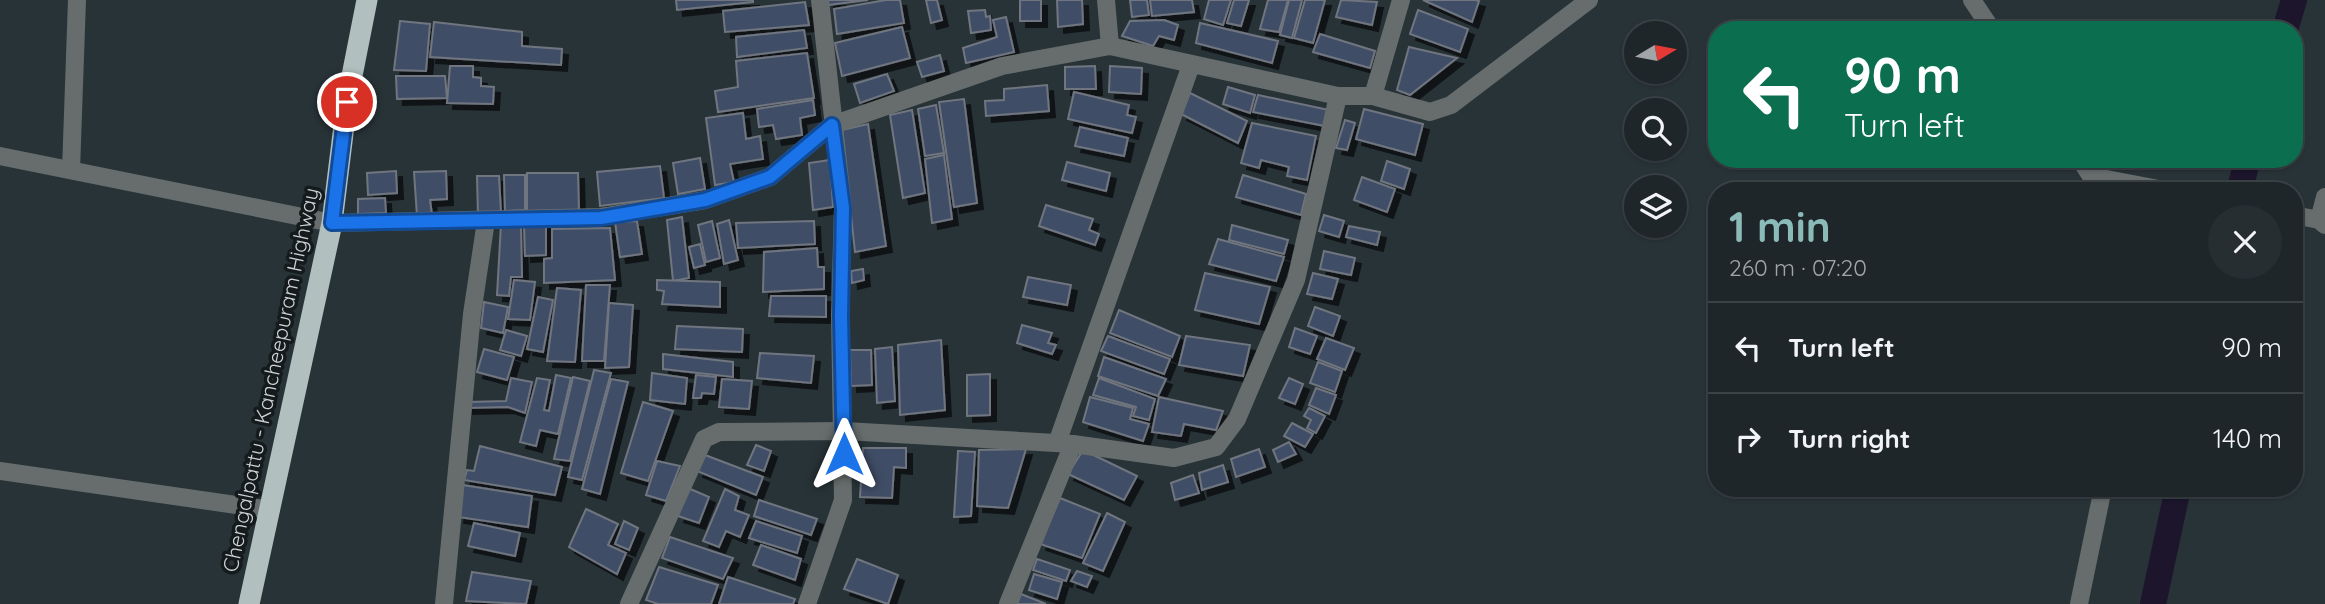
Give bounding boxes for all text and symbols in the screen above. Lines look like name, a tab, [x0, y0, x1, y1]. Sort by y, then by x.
north arrow	[1624, 21, 1687, 84]
map controls	[1624, 21, 1687, 238]
text: 90 m	[1844, 44, 1961, 105]
icon: left	[1729, 49, 1820, 140]
pin	[317, 72, 377, 132]
icon: arrive	[328, 83, 366, 121]
button: search	[1624, 98, 1687, 161]
text: Turn left	[1844, 105, 1965, 145]
button: layers	[1624, 175, 1687, 238]
street label: Chengalpattu - Kancheepuram Highway	[217, 185, 324, 574]
text: 1 min	[1729, 200, 1831, 253]
button: close	[2208, 205, 2282, 279]
text: 260 m · 07:20	[1729, 253, 1867, 282]
icon: left	[1729, 329, 1767, 367]
text: Turn left	[1788, 331, 1895, 364]
text: 90 m	[2221, 331, 2282, 364]
position arrow	[807, 417, 881, 491]
icon: right	[1729, 420, 1767, 458]
text: Turn right	[1788, 422, 1910, 455]
text: 140 m	[2213, 422, 2282, 455]

